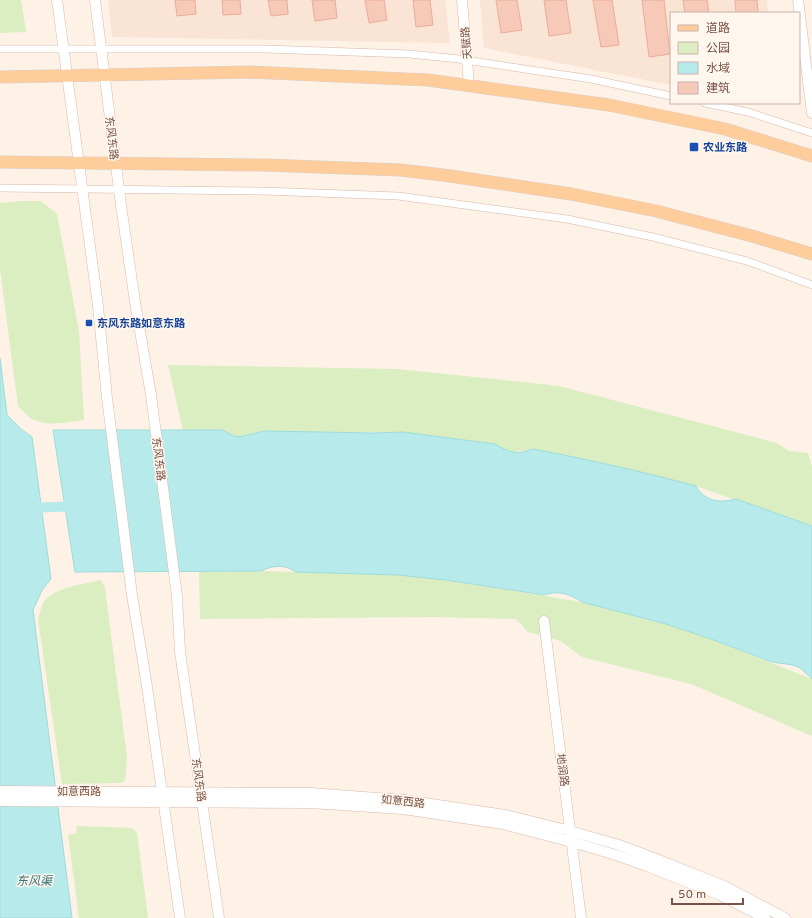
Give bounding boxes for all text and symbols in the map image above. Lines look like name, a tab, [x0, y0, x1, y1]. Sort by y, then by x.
legend	[670, 12, 800, 104]
text: 道路	[706, 21, 730, 37]
street label: 天赋路	[459, 26, 475, 60]
text: 公园	[706, 41, 730, 57]
text: 水域	[706, 61, 730, 77]
text: 建筑	[706, 81, 730, 97]
street label: 东风东路	[101, 115, 121, 161]
marker: 农业东路	[688, 141, 700, 153]
place label: 农业东路	[703, 141, 748, 155]
place label: 东风东路如意东路	[97, 317, 186, 331]
marker: 东风东路如意东路	[84, 318, 94, 328]
street label: 东风东路	[148, 436, 168, 482]
street label: 地润路	[553, 753, 571, 787]
street label: 东风东路	[188, 757, 208, 803]
street label: 如意西路	[57, 785, 101, 799]
street label: 如意西路	[380, 793, 426, 811]
water label: 东风渠	[16, 874, 54, 890]
scale bar	[672, 880, 743, 906]
text: 50 m	[678, 887, 706, 903]

